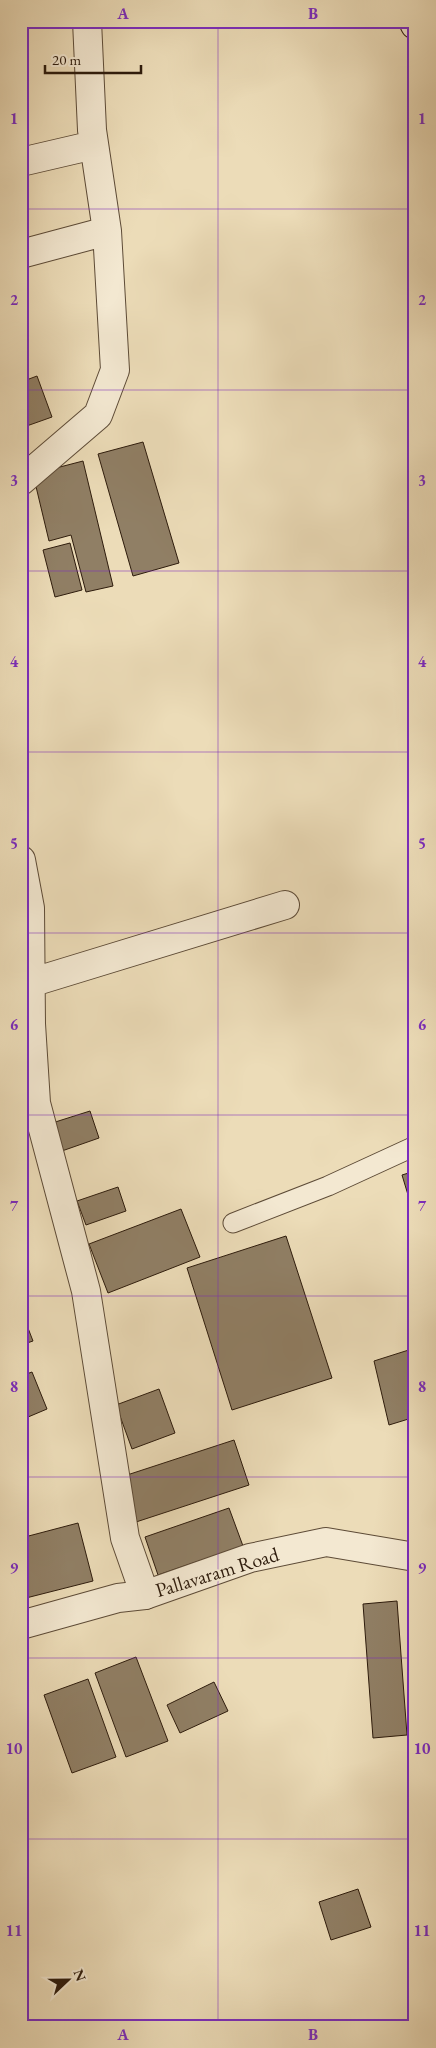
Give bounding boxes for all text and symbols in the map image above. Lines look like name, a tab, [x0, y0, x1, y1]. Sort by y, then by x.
text: A	[116, 3, 129, 24]
text: B	[308, 3, 318, 24]
scale bar	[45, 42, 141, 74]
text: 20 m	[52, 50, 81, 69]
text: 1	[10, 108, 18, 129]
text: 1	[418, 108, 426, 129]
text: 2	[10, 289, 19, 310]
text: 2	[418, 289, 427, 310]
text: 3	[10, 470, 18, 491]
text: 3	[418, 470, 426, 491]
text: 4	[10, 651, 19, 672]
text: 4	[418, 651, 427, 672]
text: 5	[10, 833, 18, 854]
text: 5	[418, 833, 426, 854]
text: 6	[10, 1014, 19, 1035]
text: 6	[418, 1014, 427, 1035]
text: 7	[10, 1195, 19, 1216]
text: 7	[418, 1195, 427, 1216]
text: 8	[10, 1376, 18, 1397]
text: 8	[418, 1376, 426, 1397]
street label: Pallavaram Road	[152, 1541, 283, 1603]
text: 9	[10, 1557, 19, 1578]
text: 9	[418, 1557, 427, 1578]
text: 10	[6, 1738, 23, 1759]
text: 10	[414, 1738, 431, 1759]
text: 11	[6, 1920, 22, 1941]
text: 11	[414, 1920, 430, 1941]
north arrow	[42, 1956, 92, 2006]
text: N	[70, 1967, 91, 1984]
text: A	[116, 2024, 129, 2045]
text: B	[308, 2024, 318, 2045]

